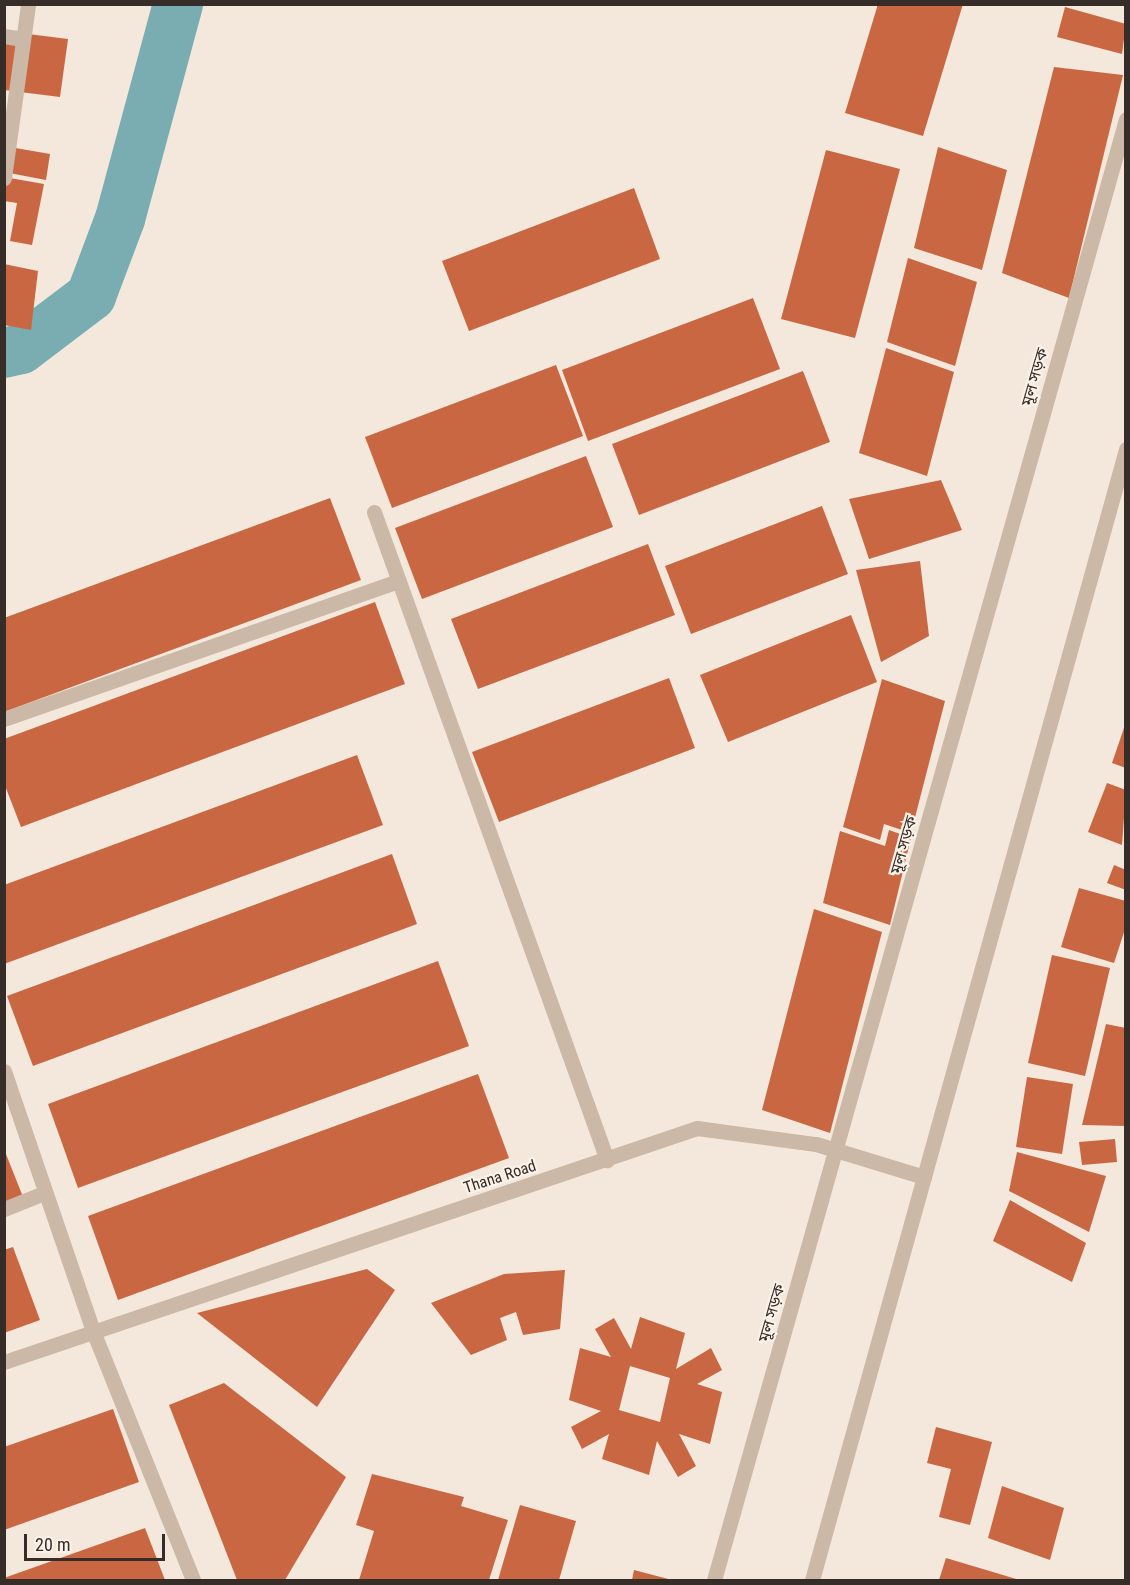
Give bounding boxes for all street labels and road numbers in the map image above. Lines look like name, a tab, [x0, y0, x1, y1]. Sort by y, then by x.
street label: মূল সড়ক	[1018, 346, 1052, 408]
street label: মূল সড়ক	[887, 814, 921, 876]
street label: Thana Road	[461, 1156, 539, 1198]
street label: মূল সড়ক	[755, 1282, 789, 1344]

